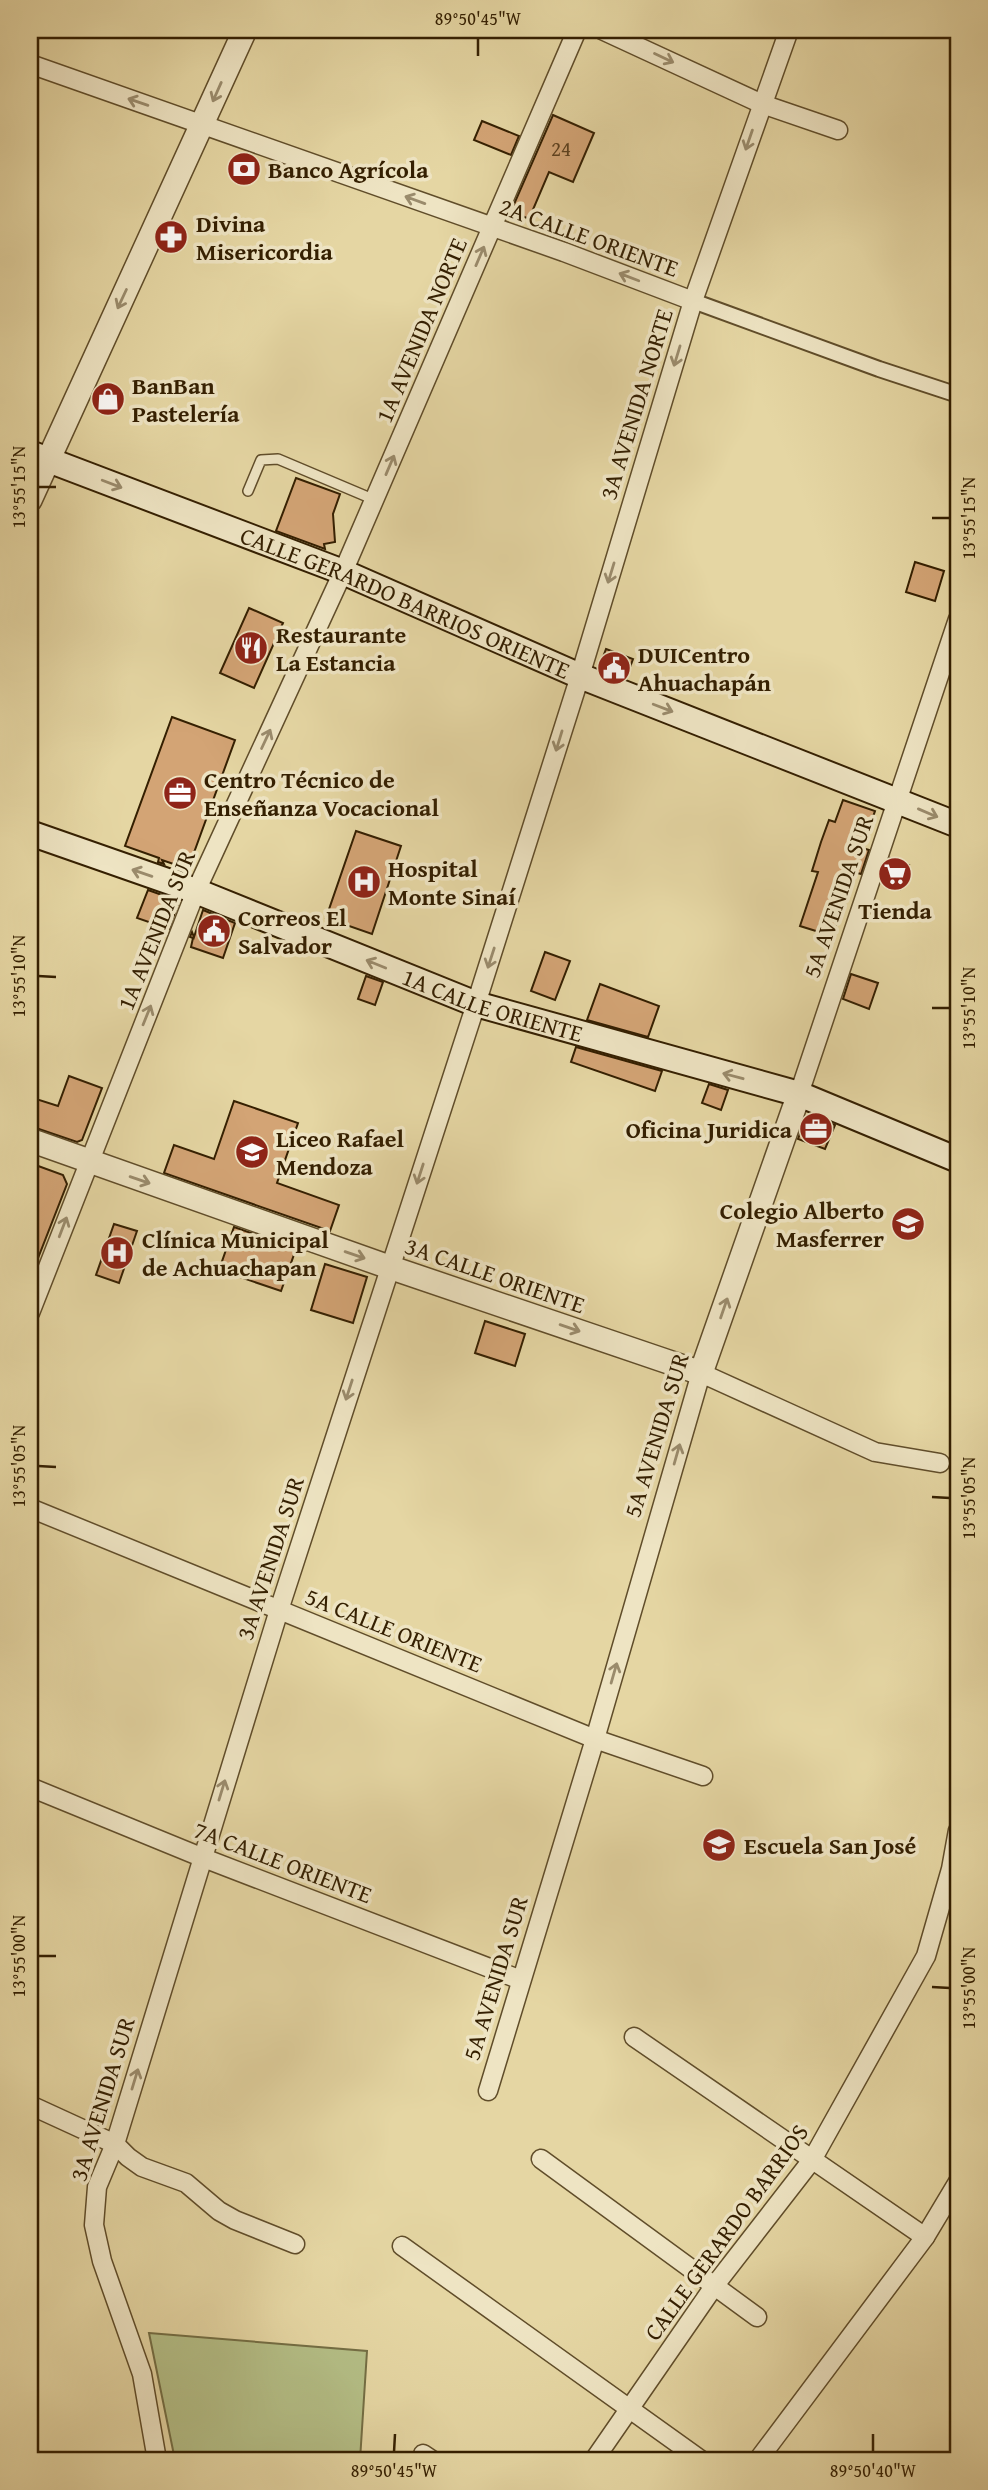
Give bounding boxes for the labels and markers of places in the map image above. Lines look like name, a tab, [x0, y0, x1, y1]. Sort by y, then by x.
bank icon: Banco Agrícola	[225, 150, 263, 188]
place label: Banco Agrícola	[268, 152, 429, 187]
place label: Divina Misericordia	[196, 206, 334, 269]
pharmacy icon: Divina Misericordia	[152, 218, 190, 256]
place label: BanBan Pastelería	[132, 368, 240, 431]
shop icon: BanBan Pastelería	[89, 380, 127, 418]
place label: Restaurante La Estancia	[276, 617, 406, 680]
restaurant icon: Restaurante La Estancia	[232, 629, 270, 667]
place label: DUICentro Ahuachapán	[638, 637, 771, 700]
public building icon: DUICentro Ahuachapán	[595, 649, 633, 687]
place label: Centro Técnico de Enseñanza Vocacional	[204, 762, 439, 825]
office icon: Centro Técnico de Enseñanza Vocacional	[161, 774, 199, 812]
place label: Hospital Monte Sinaí	[388, 851, 516, 914]
supermarket icon: Tienda	[876, 855, 914, 893]
hospital icon: Hospital Monte Sinaí	[345, 863, 383, 901]
place label: Tienda	[858, 893, 933, 928]
place label: Correos El Salvador	[238, 900, 347, 963]
public building icon: Correos El Salvador	[195, 912, 233, 950]
office icon: Oficina Juridica	[797, 1110, 835, 1148]
place label: Oficina Juridica	[626, 1112, 793, 1147]
place label: Liceo Rafael Mendoza	[276, 1121, 404, 1184]
school or university icon: Liceo Rafael Mendoza	[233, 1133, 271, 1171]
place label: Colegio Alberto Masferrer	[720, 1193, 884, 1256]
school or university icon: Colegio Alberto Masferrer	[889, 1205, 927, 1243]
place label: Clínica Municipal de Achuachapan	[142, 1222, 329, 1285]
hospital icon: Clínica Municipal de Achuachapan	[98, 1234, 136, 1272]
school or university icon: Escuela San José	[700, 1826, 738, 1864]
place label: Escuela San José	[744, 1828, 917, 1863]

